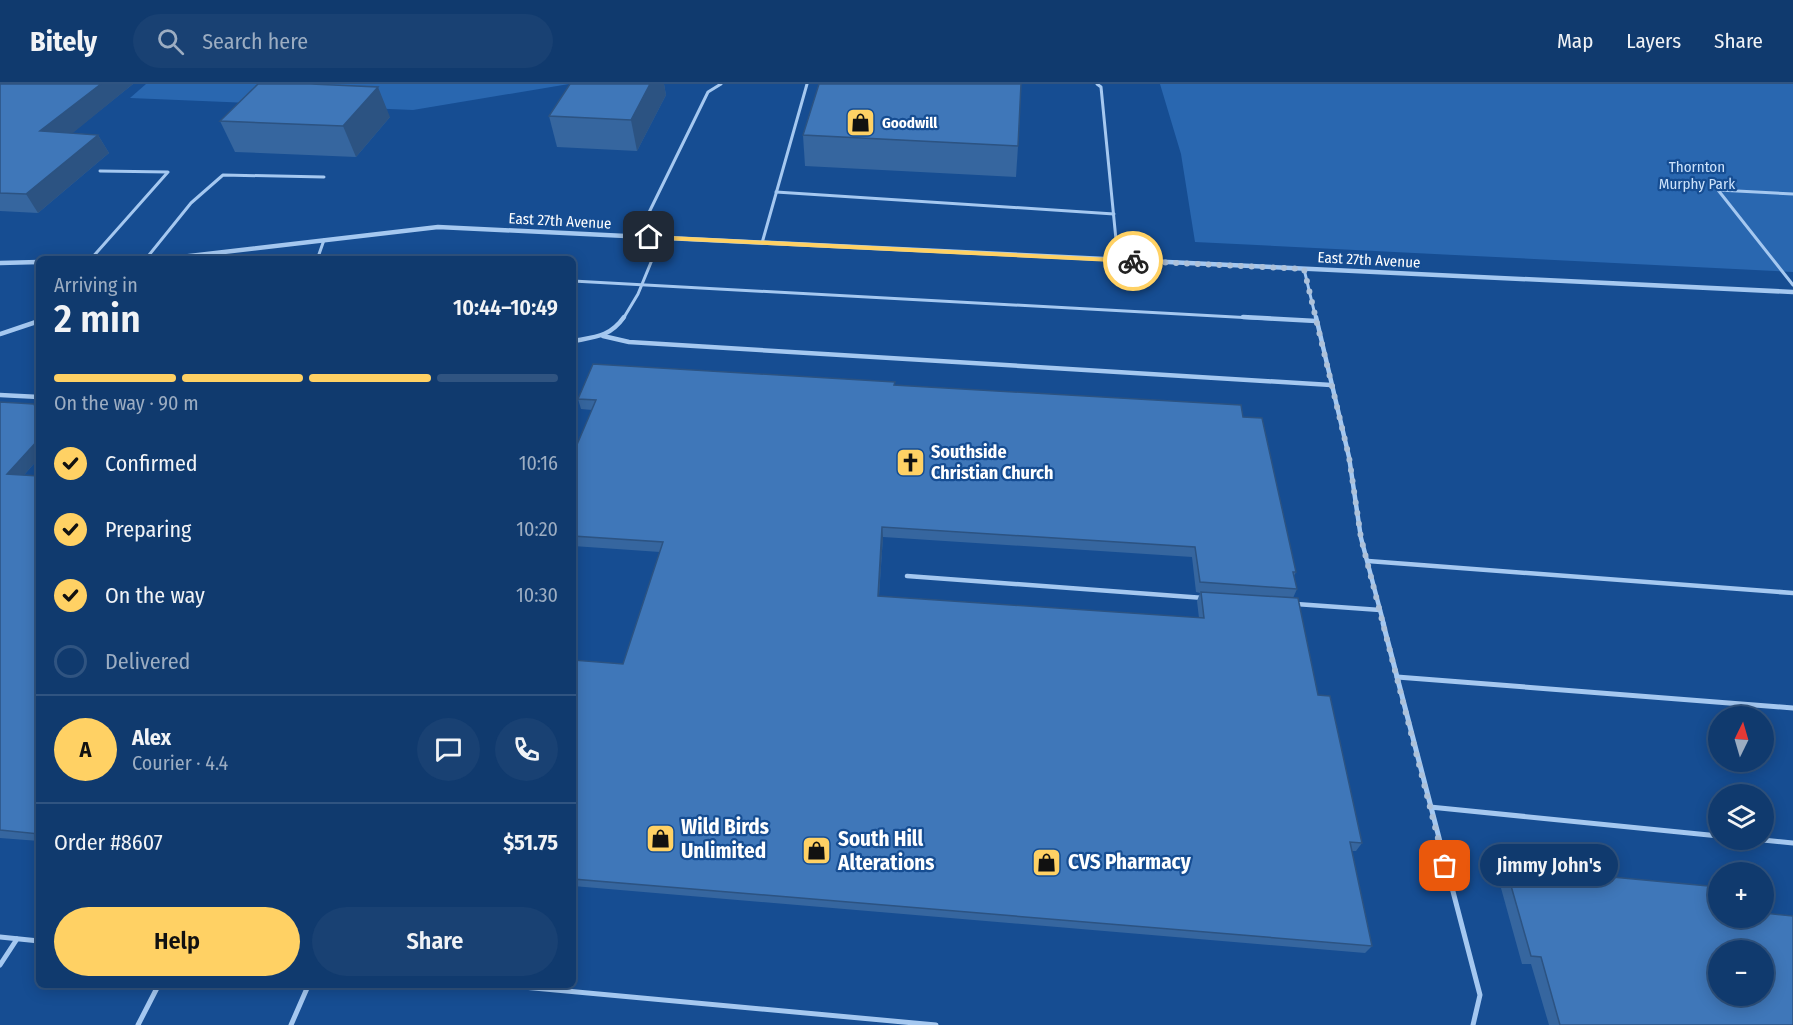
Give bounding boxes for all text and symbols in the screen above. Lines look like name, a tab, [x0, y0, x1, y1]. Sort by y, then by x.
search box	[133, 14, 553, 68]
text: Bitely	[30, 25, 97, 58]
icon: search	[154, 25, 187, 58]
text: Search here	[202, 28, 308, 55]
text: Map	[1557, 28, 1593, 54]
text: Layers	[1626, 28, 1681, 54]
text: Share	[1714, 28, 1763, 54]
shop icon: Goodwill	[845, 107, 877, 139]
place label: Goodwill	[882, 114, 938, 132]
park label: Thornton Murphy Park	[1659, 158, 1735, 193]
street label: East 27th Avenue	[508, 209, 612, 233]
pin	[623, 211, 674, 262]
icon: home	[632, 220, 665, 253]
courier	[1103, 231, 1163, 291]
icon: bike	[1117, 245, 1150, 278]
street label: East 27th Avenue	[1317, 248, 1421, 272]
text: Arriving in	[54, 273, 138, 297]
text: 10:44–10:49	[453, 294, 558, 321]
text: 2 min	[54, 296, 141, 342]
text: On the way · 90 m	[54, 391, 199, 415]
place label: Southside Christian Church	[931, 441, 1053, 484]
church icon: Southside Christian Church	[894, 446, 926, 478]
icon: check	[54, 447, 87, 480]
text: Confirmed	[105, 450, 198, 477]
text: 10:16	[519, 451, 558, 475]
icon: check	[54, 513, 87, 546]
text: Preparing	[105, 516, 191, 543]
text: 10:20	[516, 517, 558, 541]
icon: check	[54, 579, 87, 612]
text: On the way	[105, 582, 205, 609]
text: 10:30	[516, 583, 558, 607]
text: Delivered	[105, 648, 190, 675]
north arrow	[1708, 706, 1774, 772]
map controls	[1708, 706, 1774, 1006]
button: chat	[417, 718, 480, 781]
button: phone	[495, 718, 558, 781]
text: Alex	[132, 724, 171, 751]
text: A	[80, 736, 91, 763]
text: Courier · 4.4	[132, 751, 228, 775]
button: layers	[1708, 784, 1774, 850]
place label: Wild Birds Unlimited	[681, 814, 769, 864]
shop icon: Wild Birds Unlimited	[644, 823, 676, 855]
place label: South Hill Alterations	[837, 826, 935, 876]
text: Order #8607	[54, 829, 163, 856]
text: $51.75	[503, 829, 558, 856]
shop icon: South Hill Alterations	[801, 835, 833, 867]
pin	[1419, 840, 1470, 891]
callout: Jimmy John's	[1481, 845, 1619, 887]
shop icon: CVS Pharmacy	[1031, 846, 1063, 878]
place label: CVS Pharmacy	[1068, 849, 1192, 875]
icon: bag	[1428, 849, 1461, 882]
text: Jimmy John's	[1496, 853, 1602, 877]
button: +	[1708, 862, 1774, 928]
button: Help	[54, 907, 300, 976]
button: Share	[312, 907, 558, 976]
button: −	[1708, 940, 1774, 1006]

